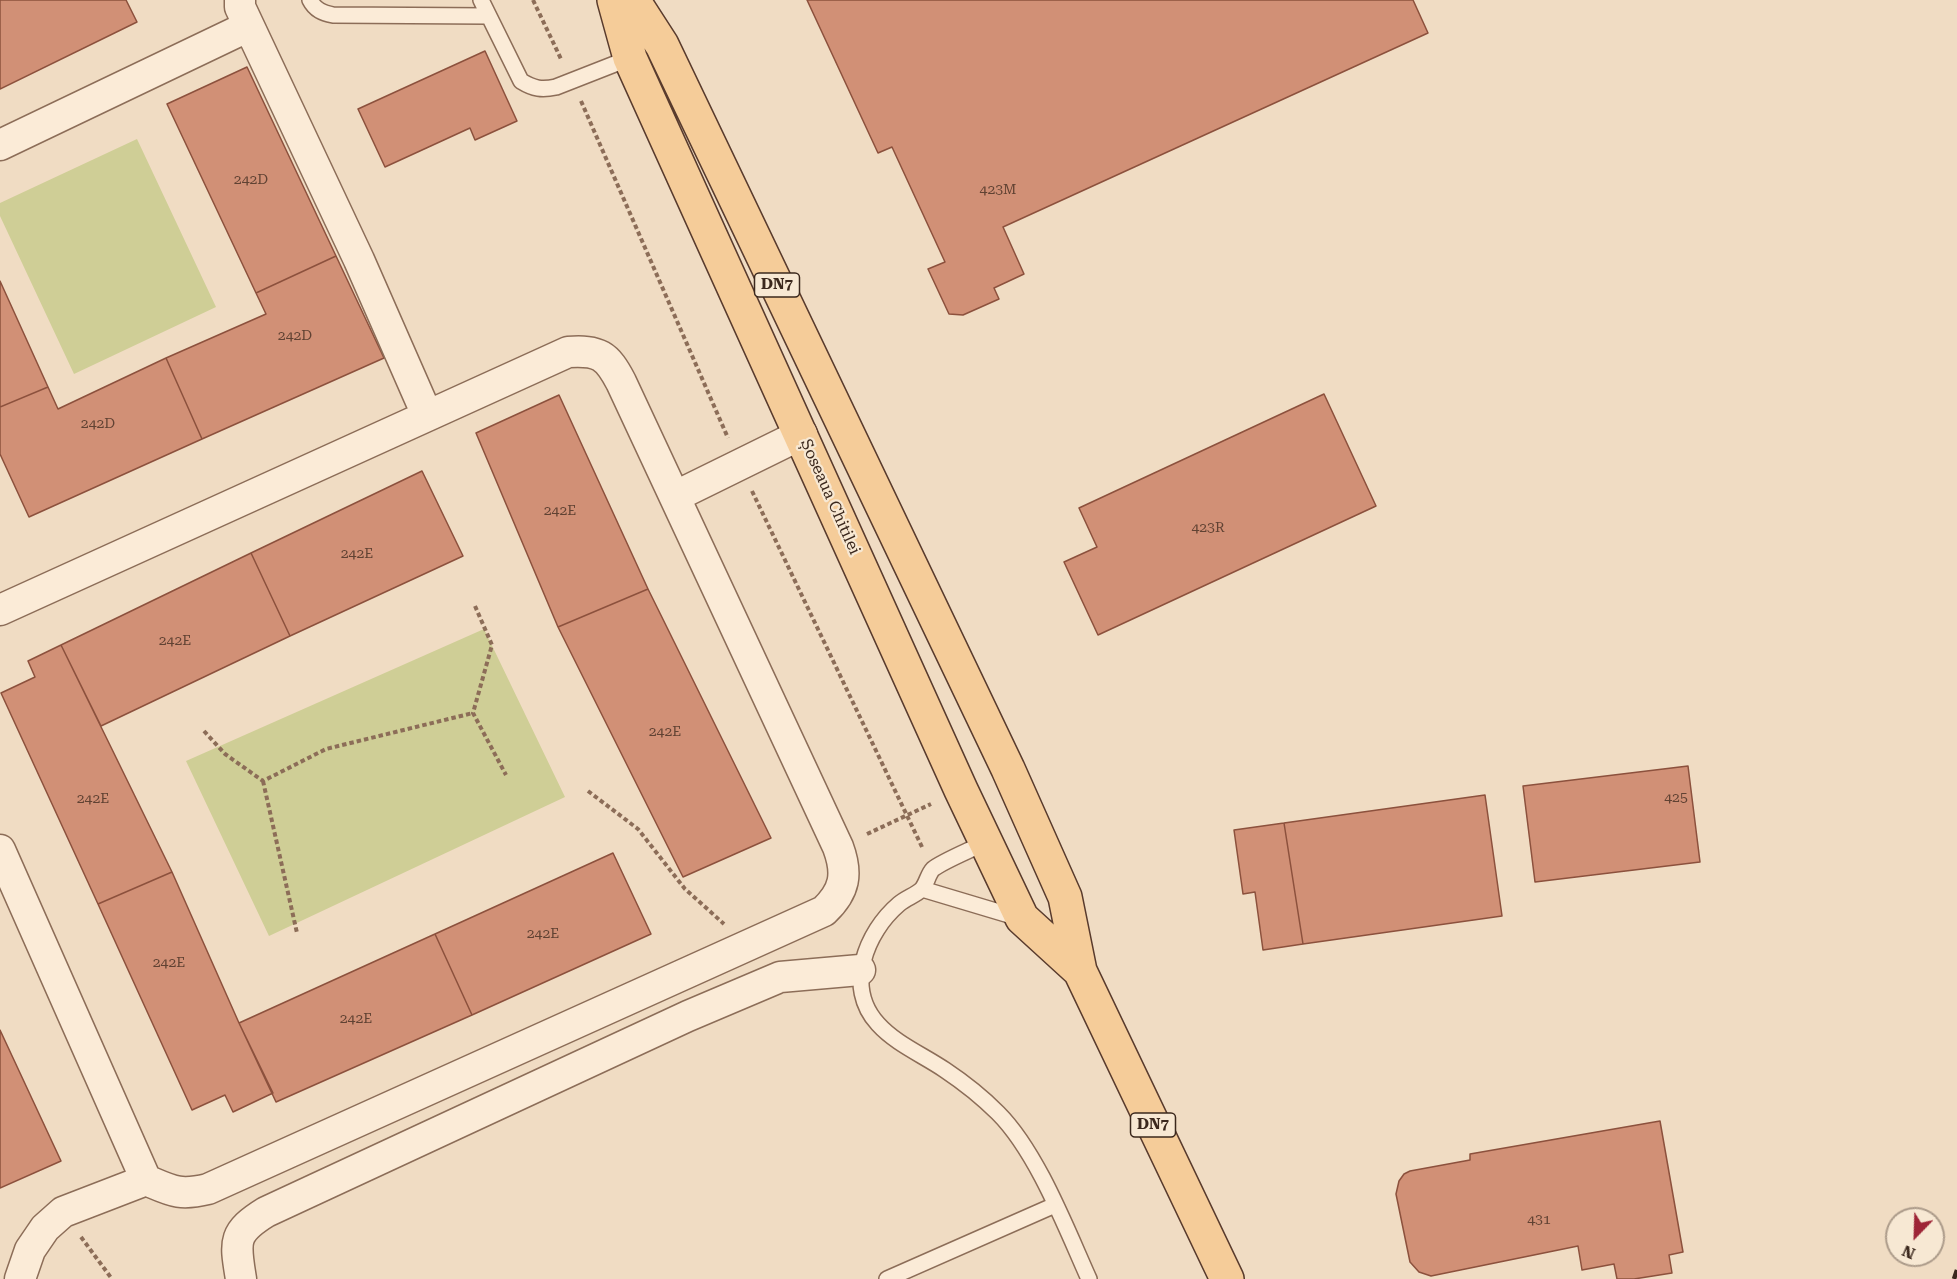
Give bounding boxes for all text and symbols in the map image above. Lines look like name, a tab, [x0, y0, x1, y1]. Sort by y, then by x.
house number: 242D	[234, 172, 268, 188]
house number: 423M	[980, 182, 1016, 198]
road number: DN7	[754, 273, 800, 297]
house number: 242D	[278, 328, 312, 344]
house number: 242D	[81, 416, 115, 432]
street label: Șoseaua Chitilei	[796, 436, 864, 558]
house number: 242E	[544, 503, 576, 519]
house number: 423R	[1191, 520, 1225, 536]
house number: 242E	[341, 546, 373, 562]
house number: 242E	[159, 633, 191, 649]
house number: 242E	[649, 724, 681, 740]
house number: 425	[1664, 790, 1688, 806]
house number: 242E	[77, 791, 109, 807]
house number: 242E	[527, 926, 559, 942]
house number: 242E	[153, 955, 185, 971]
house number: 242E	[340, 1011, 372, 1027]
road number: DN7	[1130, 1113, 1176, 1137]
north arrow	[1885, 1207, 1945, 1267]
house number: 431	[1527, 1212, 1551, 1228]
text: N	[1899, 1241, 1918, 1263]

